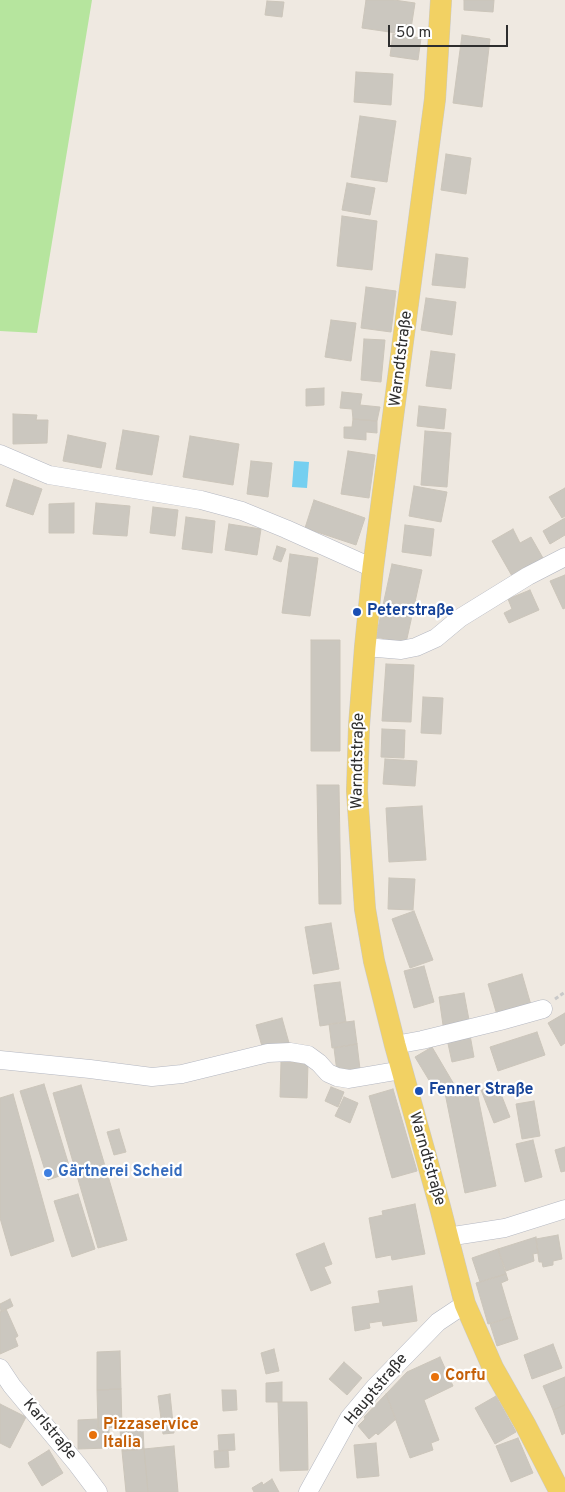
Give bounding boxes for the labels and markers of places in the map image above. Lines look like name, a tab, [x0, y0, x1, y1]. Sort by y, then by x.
place label: Peterstraße	[367, 602, 454, 622]
marker: Peterstraße	[351, 606, 363, 618]
place label: Fenner Straße	[429, 1081, 533, 1101]
marker: Fenner Straße	[413, 1085, 425, 1097]
place label: Gärtnerei Scheid	[58, 1163, 183, 1183]
marker: Gärtnerei Scheid	[42, 1167, 54, 1179]
place label: Corfu	[445, 1367, 486, 1387]
marker: Corfu	[429, 1371, 441, 1383]
place label: Pizzaservice Italia	[103, 1416, 199, 1454]
marker: Pizzaservice Italia	[87, 1429, 99, 1441]

